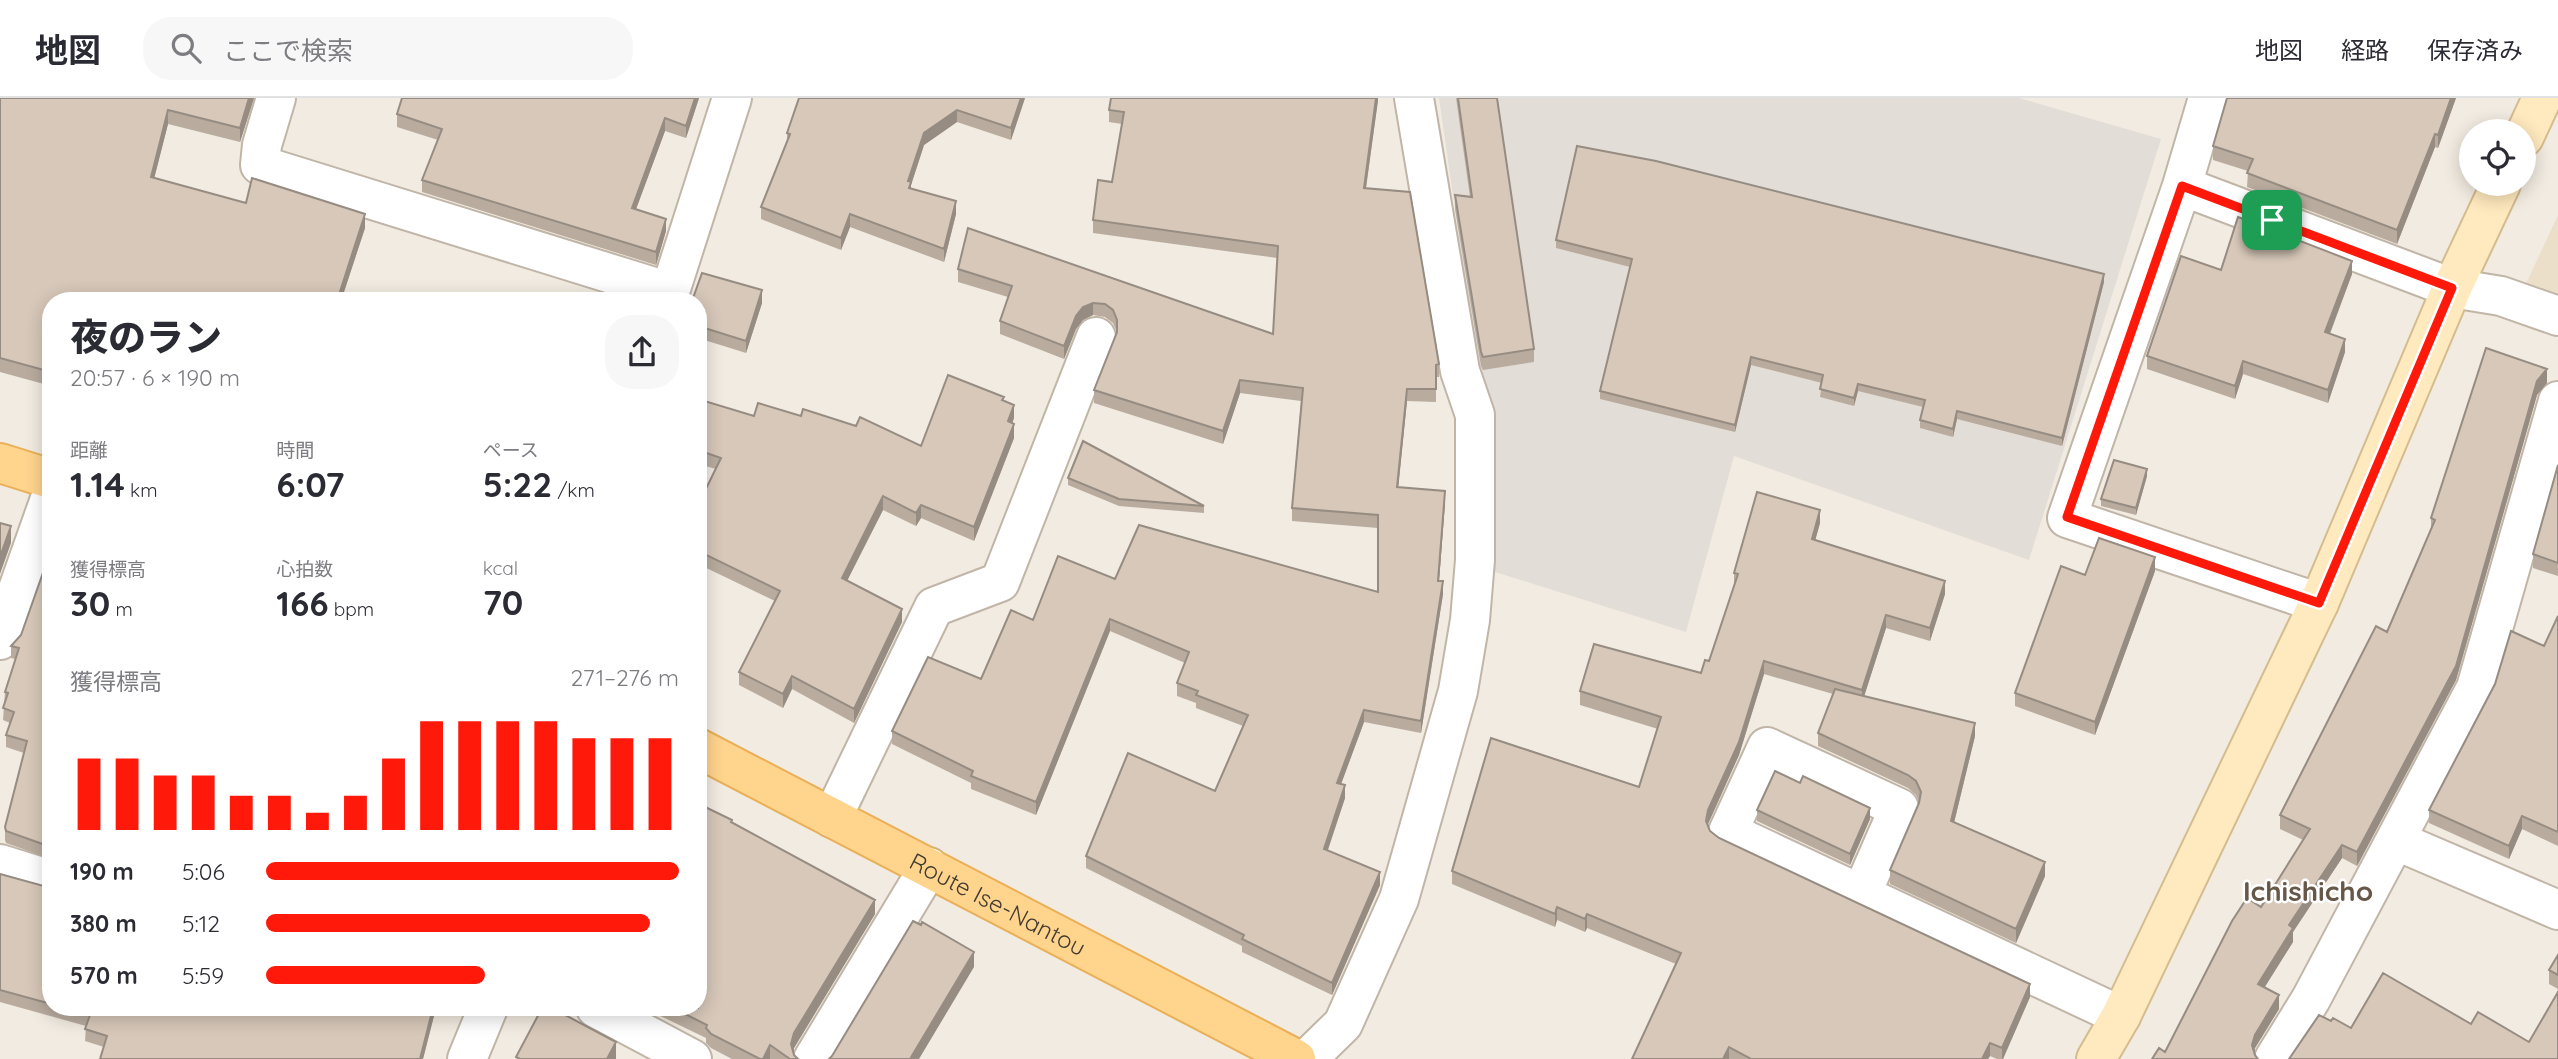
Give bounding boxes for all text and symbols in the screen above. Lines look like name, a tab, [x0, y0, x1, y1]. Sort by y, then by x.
search box	[143, 17, 633, 80]
text: 地図	[35, 29, 101, 70]
icon: search	[167, 29, 205, 67]
text: ここで検索	[223, 34, 353, 67]
text: 地図	[2255, 35, 2303, 65]
text: 経路	[2341, 35, 2389, 65]
text: 保存済み	[2427, 35, 2523, 65]
map controls	[2459, 119, 2536, 196]
button: locate	[2459, 119, 2536, 196]
pin	[2242, 190, 2302, 250]
icon: arrive	[2253, 201, 2291, 239]
text: 夜のラン	[70, 313, 222, 361]
button: share	[605, 315, 679, 389]
text: 20:57 · 6 × 190 m	[70, 363, 240, 392]
text: 距離	[70, 438, 108, 462]
text: 時間	[276, 438, 314, 462]
text: ペース	[483, 438, 539, 462]
text: 1.14	[70, 462, 125, 506]
text: 6:07	[276, 462, 345, 506]
text: 5:22	[483, 462, 552, 506]
text: km	[125, 478, 157, 502]
text: /km	[552, 478, 595, 502]
text: kcal	[483, 556, 518, 580]
text: 獲得標高	[70, 557, 146, 581]
text: 心拍数	[276, 557, 333, 581]
text: 70	[483, 580, 523, 624]
text: 30	[70, 581, 110, 625]
text: 166	[276, 581, 329, 625]
text: m	[110, 597, 133, 621]
text: bpm	[329, 597, 374, 621]
text: 271–276 m	[571, 663, 679, 692]
text: 獲得標高	[70, 667, 162, 696]
street label: Route Ise-Nantou	[905, 846, 1091, 962]
text: 190 m	[70, 857, 134, 886]
text: 5:06	[182, 857, 225, 886]
district label: Ichishicho	[2243, 873, 2373, 908]
text: 380 m	[70, 909, 137, 938]
text: 5:12	[182, 909, 220, 938]
text: 570 m	[70, 961, 138, 990]
text: 5:59	[182, 961, 224, 990]

